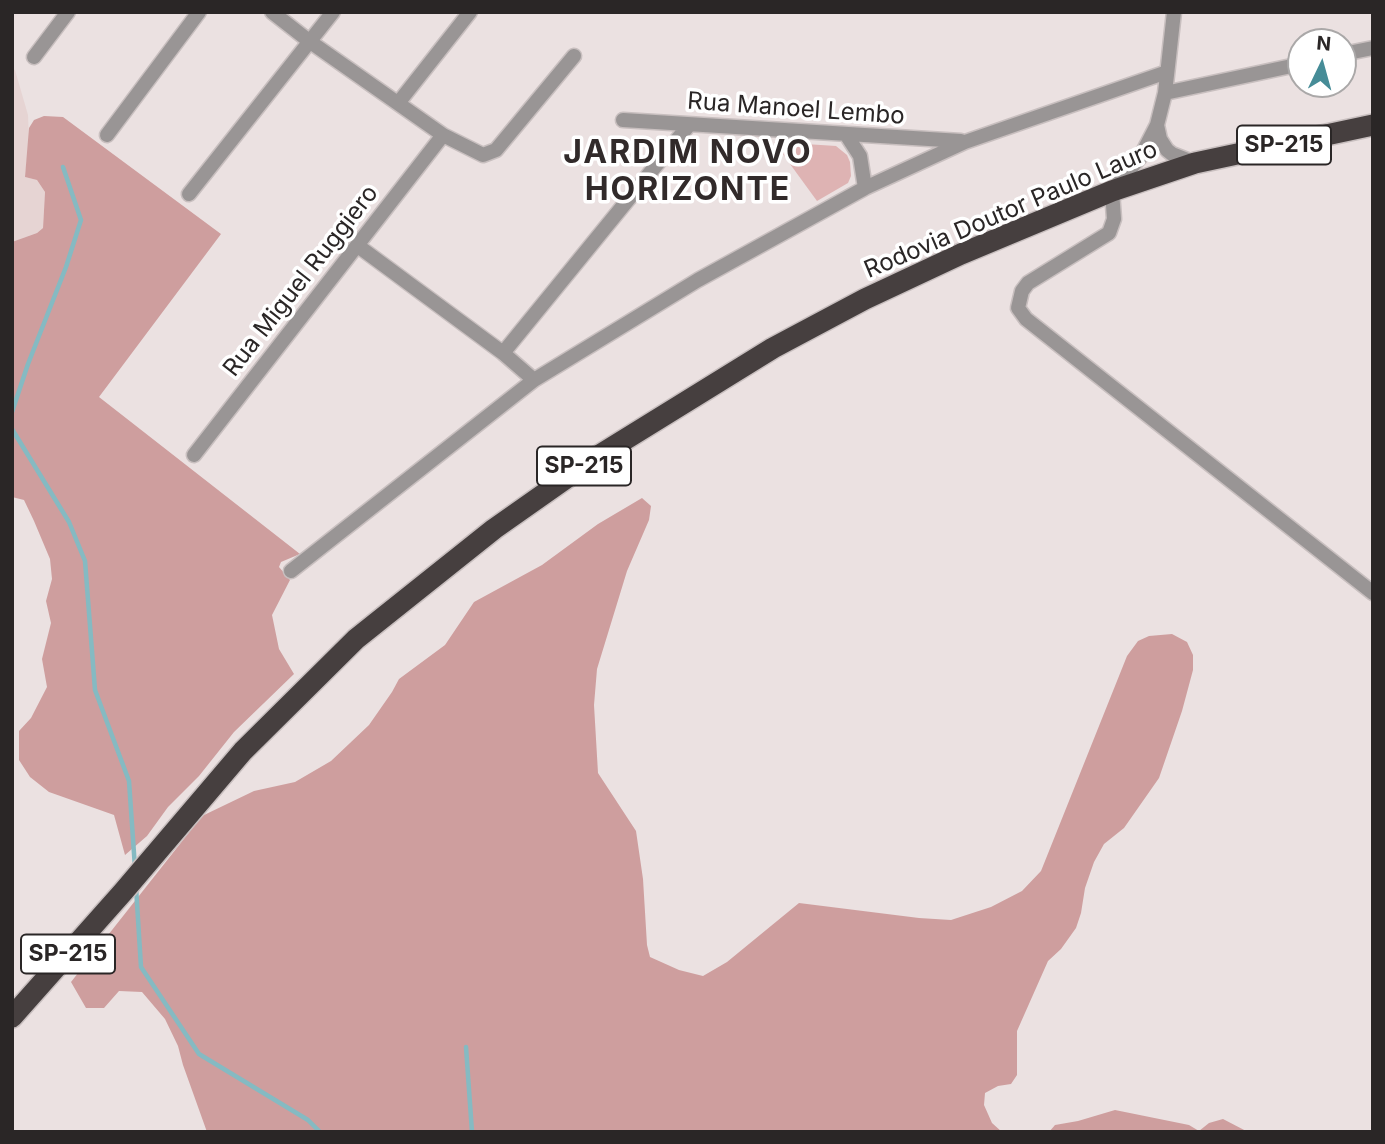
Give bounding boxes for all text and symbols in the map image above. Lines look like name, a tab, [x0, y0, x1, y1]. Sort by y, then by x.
north arrow	[1287, 28, 1357, 98]
text: N	[1315, 31, 1332, 56]
street label: Rua Manoel Lembo	[686, 87, 906, 131]
road number: SP-215	[1237, 126, 1331, 164]
district label: JARDIM NOVO HORIZONTE	[565, 134, 811, 209]
street label: Rodovia Doutor Paulo Lauro	[860, 135, 1162, 285]
street label: Rua Miguel Ruggiero	[217, 180, 385, 382]
road number: SP-215	[537, 446, 631, 486]
road number: SP-215	[21, 934, 115, 973]

